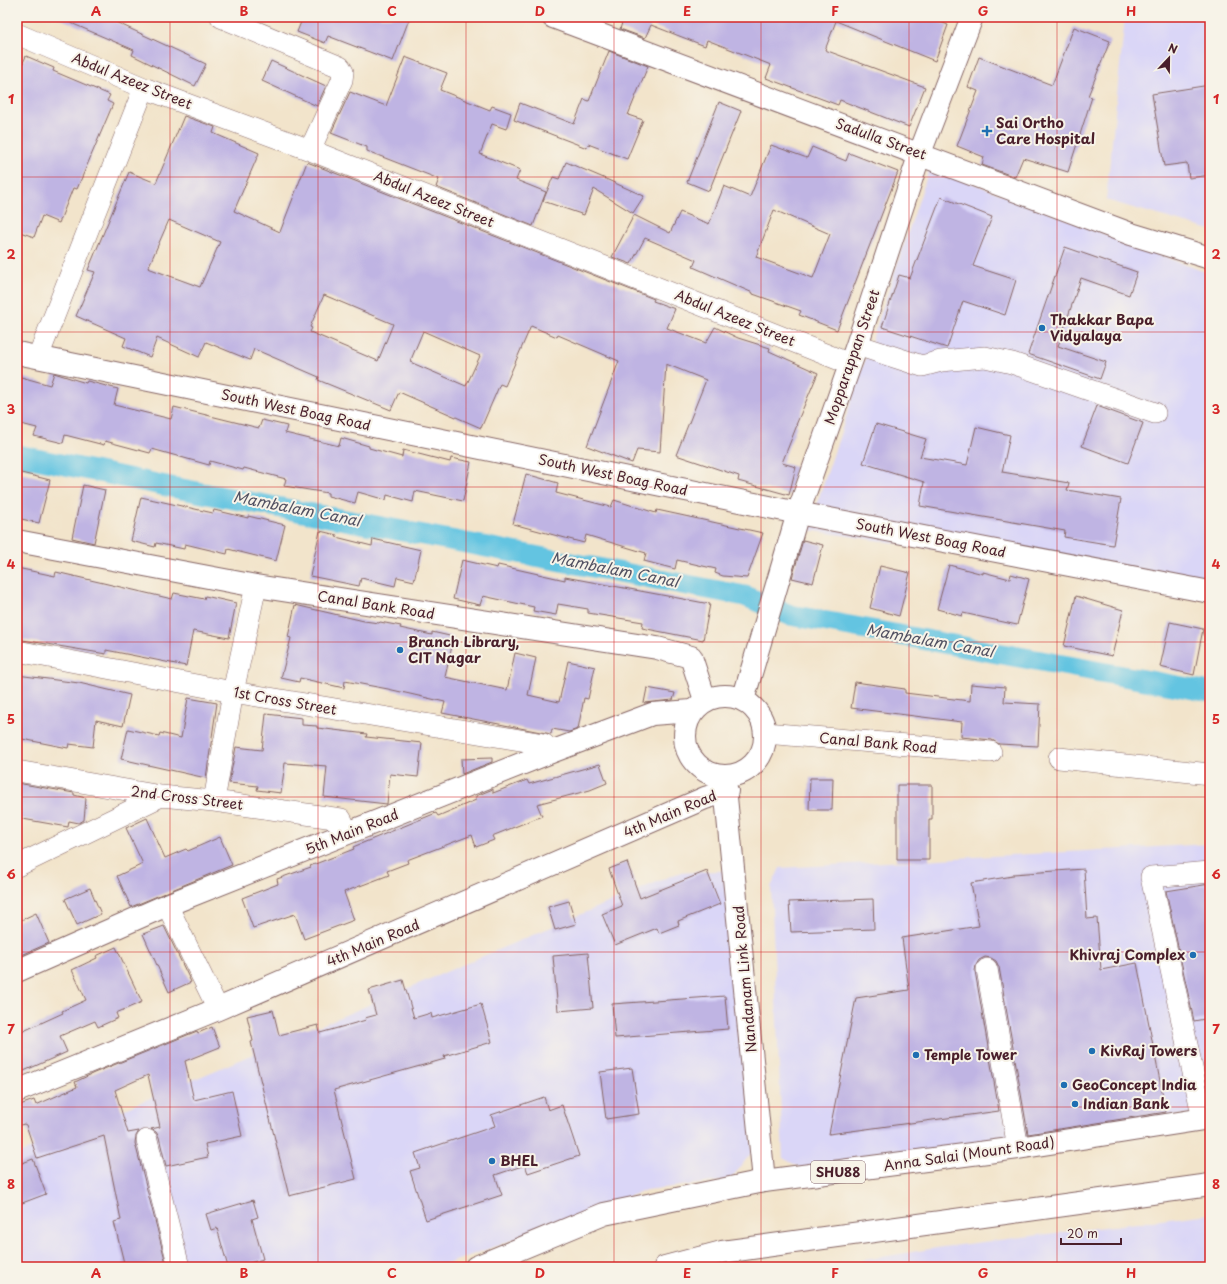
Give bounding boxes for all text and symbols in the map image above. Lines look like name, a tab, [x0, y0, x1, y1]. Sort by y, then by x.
text: A	[91, 1, 101, 20]
text: B	[240, 1, 249, 20]
text: C	[387, 1, 397, 20]
text: D	[535, 1, 545, 20]
text: E	[683, 1, 691, 20]
text: F	[831, 1, 839, 20]
text: G	[978, 1, 988, 20]
text: H	[1126, 1, 1136, 20]
north arrow	[1149, 38, 1189, 78]
text: N	[1166, 39, 1180, 58]
street label: Abdul Azeez Street	[69, 47, 196, 114]
text: 1	[8, 89, 14, 108]
text: 1	[1213, 89, 1219, 108]
street label: Sadulla Street	[833, 112, 930, 165]
place label: Sai Ortho Care Hospital	[996, 112, 1095, 149]
marker: Sai Ortho Care Hospital	[981, 125, 993, 137]
street label: Abdul Azeez Street	[371, 165, 498, 232]
text: 2	[6, 244, 16, 263]
text: 2	[1211, 244, 1221, 263]
street label: Abdul Azeez Street	[672, 284, 799, 351]
street label: Mopparappan Street	[819, 286, 885, 427]
place label: Thakkar Bapa Vidyalaya	[1050, 309, 1154, 346]
marker: Thakkar Bapa Vidyalaya	[1037, 323, 1047, 333]
street label: South West Boag Road	[219, 383, 373, 436]
text: 3	[7, 399, 16, 418]
text: 3	[1212, 399, 1221, 418]
street label: South West Boag Road	[536, 448, 690, 501]
water label: Mambalam Canal	[232, 484, 366, 532]
street label: South West Boag Road	[854, 513, 1008, 562]
water label: Mambalam Canal	[550, 545, 684, 593]
text: 4	[7, 554, 16, 573]
text: 4	[1212, 554, 1221, 573]
street label: Canal Bank Road	[316, 585, 436, 624]
water label: Mambalam Canal	[865, 617, 999, 663]
place label: Branch Library, CIT Nagar	[408, 631, 519, 668]
marker: Branch Library, CIT Nagar	[395, 645, 405, 655]
street label: 1st Cross Street	[232, 681, 339, 720]
text: 5	[7, 709, 15, 728]
text: 5	[1212, 709, 1220, 728]
street label: Canal Bank Road	[818, 727, 938, 758]
street label: 2nd Cross Street	[130, 780, 245, 815]
street label: 4th Main Road	[620, 784, 720, 843]
street label: 5th Main Road	[302, 803, 402, 860]
text: 6	[6, 864, 16, 883]
text: 6	[1211, 864, 1221, 883]
street label: Nandanam Link Road	[728, 905, 761, 1053]
street label: 4th Main Road	[323, 913, 423, 972]
place label: Khivraj Complex	[1069, 944, 1185, 965]
marker: Khivraj Complex	[1188, 950, 1198, 960]
text: 7	[7, 1019, 15, 1038]
text: 7	[1212, 1019, 1220, 1038]
place label: KivRaj Towers	[1100, 1040, 1197, 1061]
place label: Temple Tower	[924, 1044, 1018, 1065]
marker: KivRaj Towers	[1087, 1046, 1097, 1056]
marker: Temple Tower	[911, 1050, 921, 1060]
place label: GeoConcept India	[1072, 1074, 1197, 1095]
marker: GeoConcept India	[1059, 1080, 1069, 1090]
place label: Indian Bank	[1083, 1093, 1170, 1114]
marker: Indian Bank	[1070, 1099, 1080, 1109]
street label: Anna Salai (Mount Road)	[882, 1131, 1056, 1176]
place label: BHEL	[500, 1150, 538, 1171]
marker: BHEL	[487, 1156, 497, 1166]
road number: SHU88	[811, 1161, 865, 1183]
text: 8	[7, 1174, 15, 1193]
text: 8	[1212, 1174, 1220, 1193]
scale bar	[1061, 1220, 1121, 1246]
text: 20 m	[1067, 1224, 1098, 1242]
text: A	[91, 1263, 101, 1282]
text: B	[240, 1263, 249, 1282]
text: C	[387, 1263, 397, 1282]
text: D	[535, 1263, 545, 1282]
text: E	[683, 1263, 691, 1282]
text: F	[831, 1263, 839, 1282]
text: G	[978, 1263, 988, 1282]
text: H	[1126, 1263, 1136, 1282]

